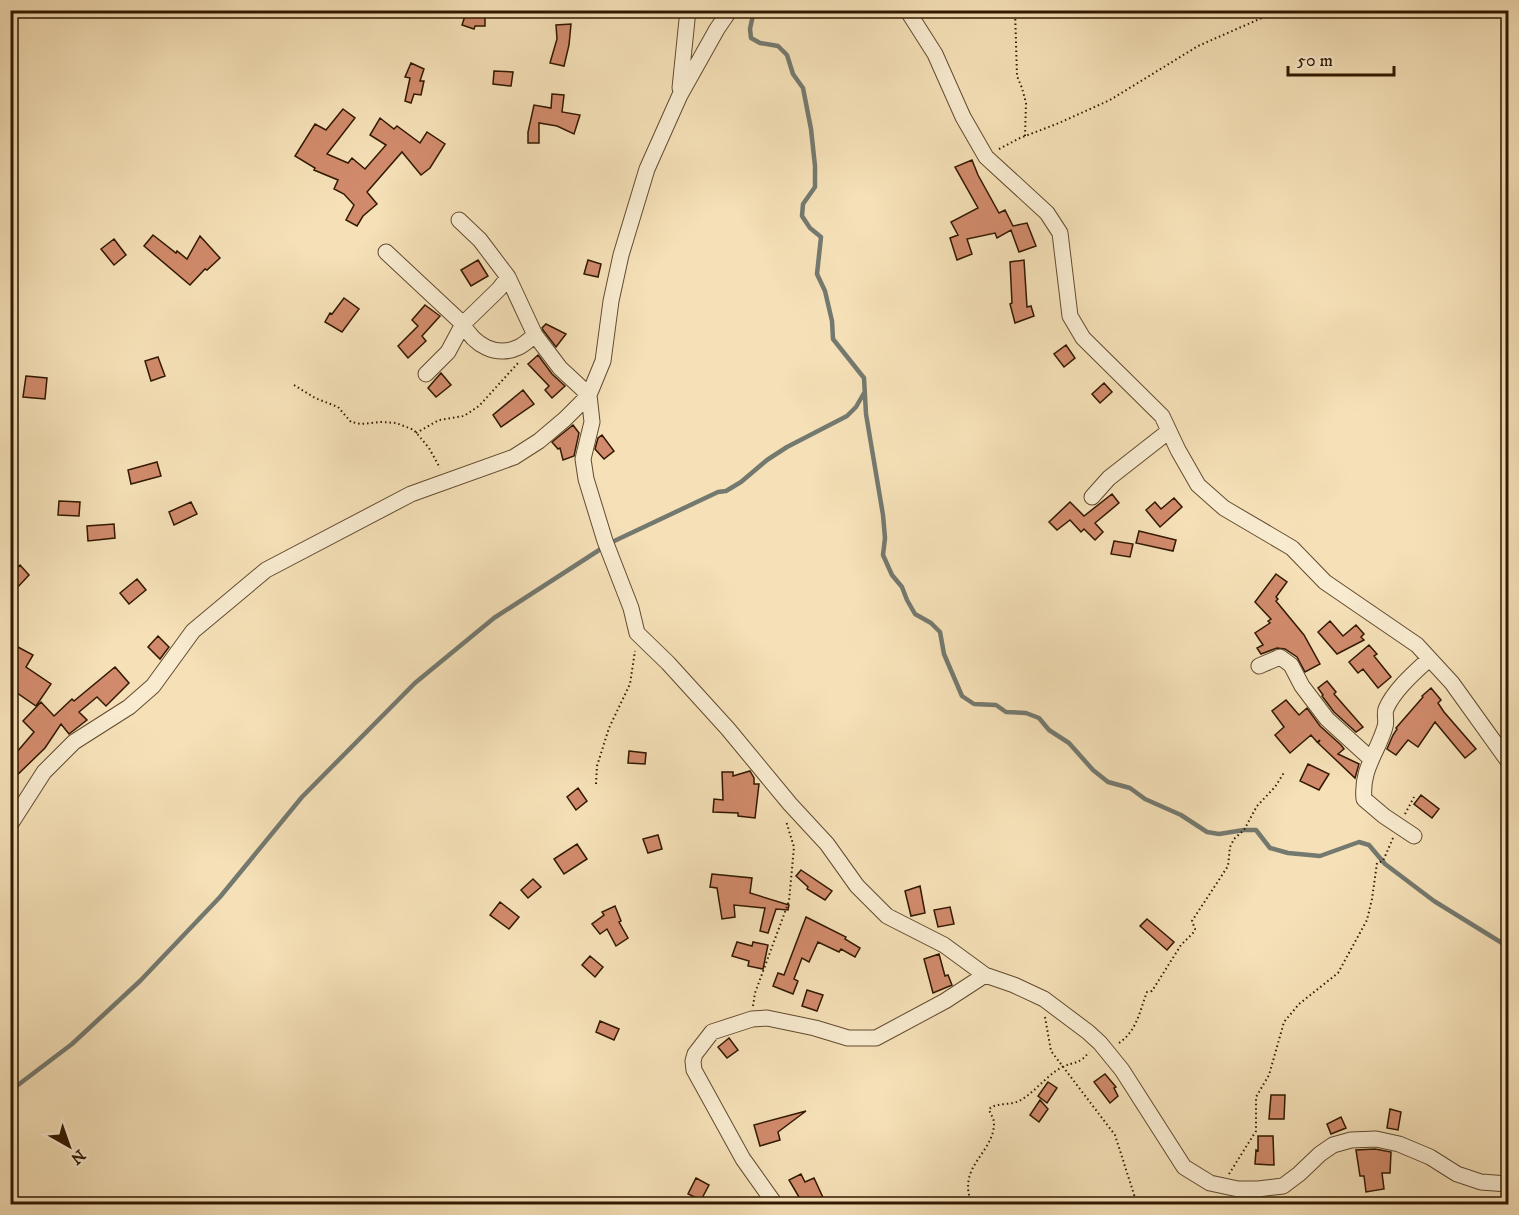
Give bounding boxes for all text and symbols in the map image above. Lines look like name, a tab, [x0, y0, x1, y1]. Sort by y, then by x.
scale bar	[1288, 39, 1394, 77]
text: 50 m	[1297, 50, 1333, 72]
north arrow	[39, 1116, 99, 1176]
text: N	[67, 1145, 89, 1169]

